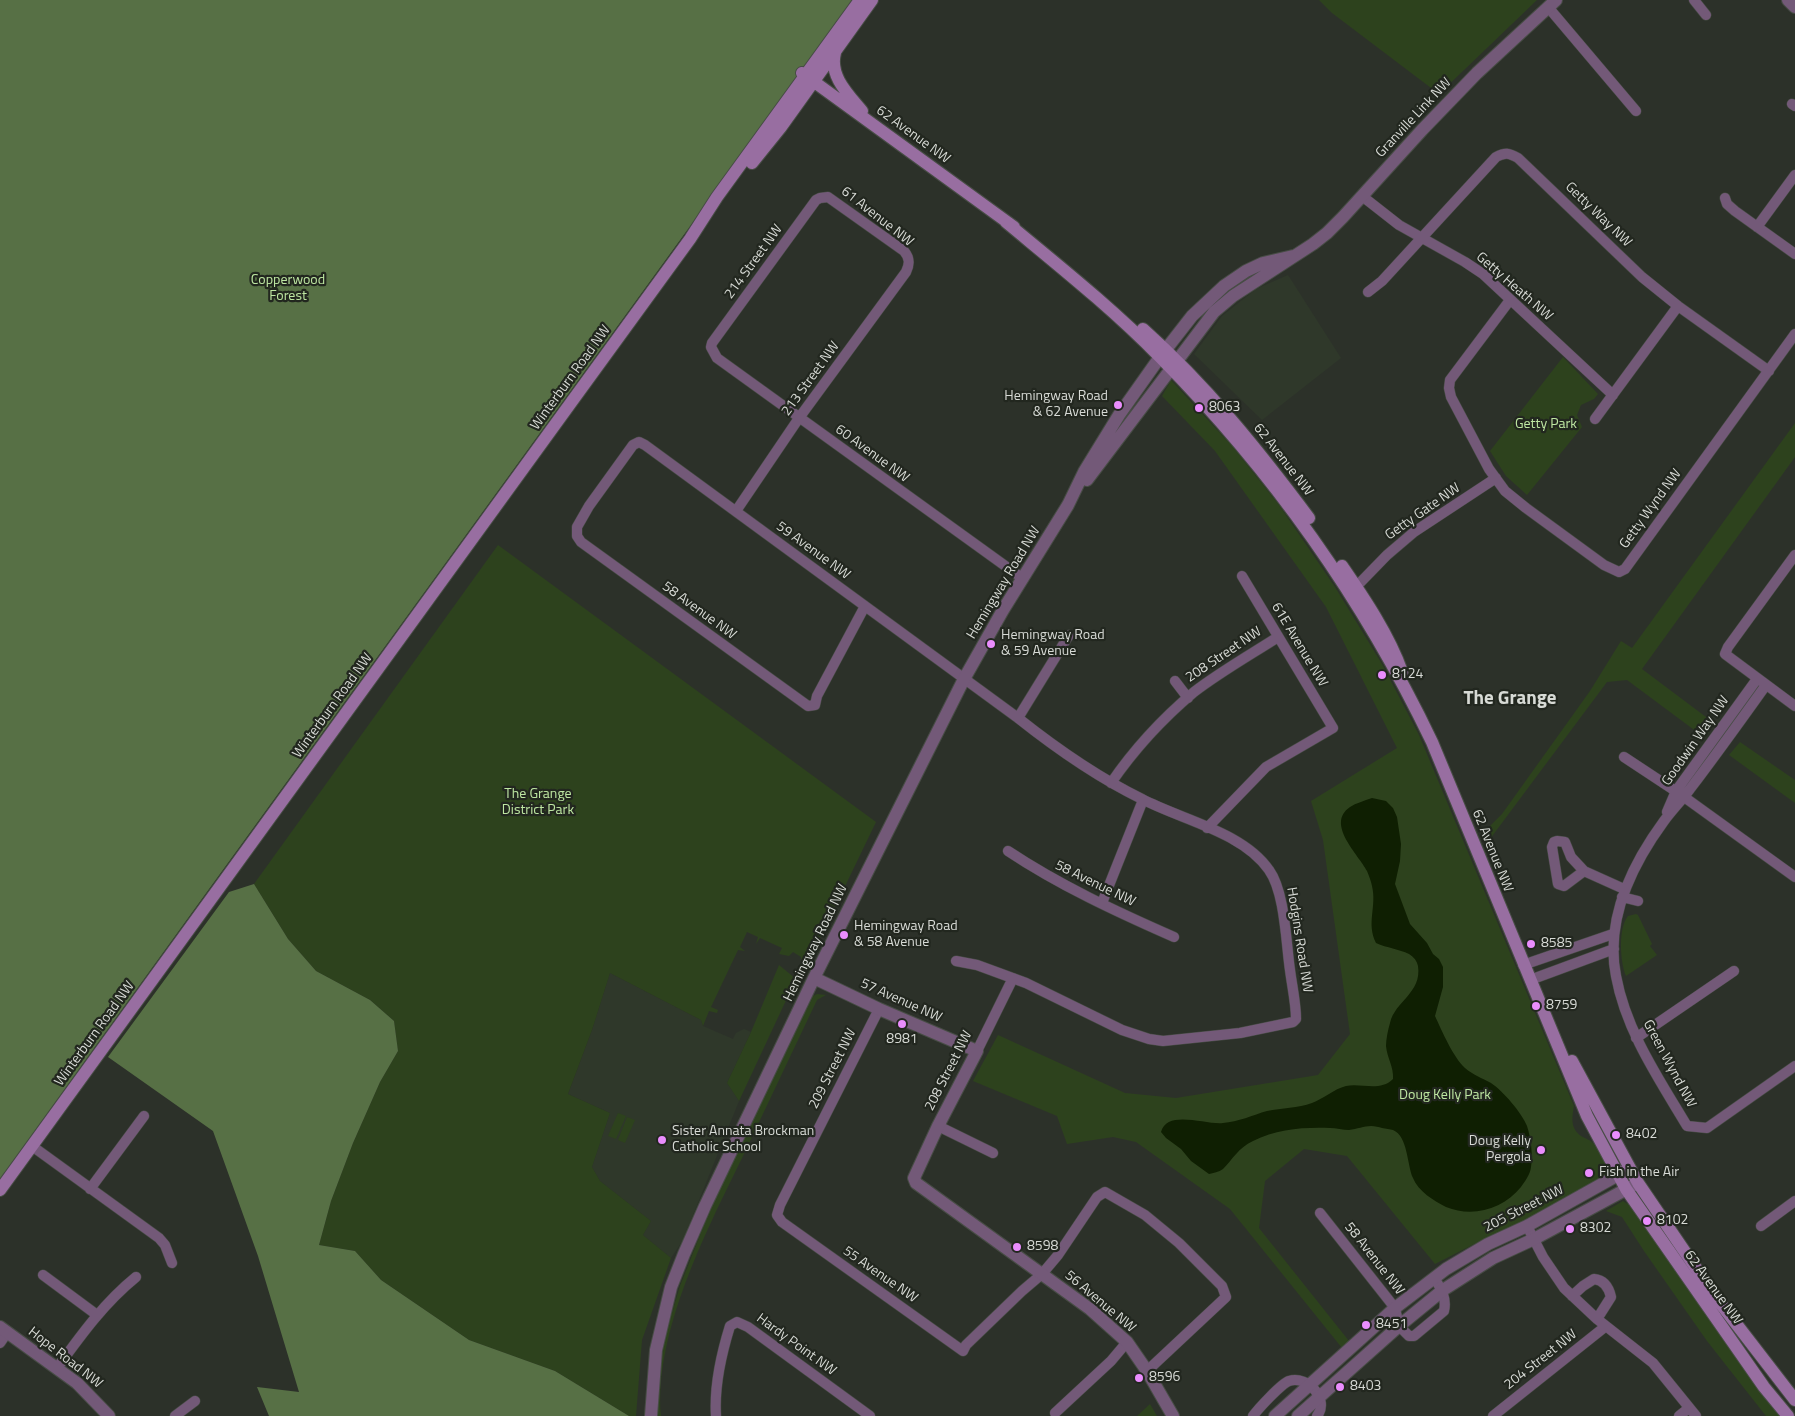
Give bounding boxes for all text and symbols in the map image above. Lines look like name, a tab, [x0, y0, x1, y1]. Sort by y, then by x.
street label: Granville Link NW	[1373, 74, 1455, 162]
street label: 62 Avenue NW	[873, 102, 953, 168]
street label: Getty Way NW	[1561, 179, 1635, 251]
street label: 61 Avenue NW	[837, 183, 917, 251]
street label: 214 Street NW	[721, 222, 787, 302]
street label: Getty Heath NW	[1472, 249, 1556, 325]
park label: Copperwood Forest	[251, 273, 325, 306]
street label: Winterburn Road NW	[527, 322, 615, 434]
street label: 213 Street NW	[778, 339, 844, 419]
place label: Hemingway Road & 62 Avenue	[1004, 389, 1108, 422]
marker: Hemingway Road & 62 Avenue	[1112, 399, 1124, 411]
place label: 8063	[1209, 400, 1240, 416]
marker: 8063	[1193, 402, 1205, 414]
park label: Getty Park	[1515, 417, 1577, 433]
street label: 62 Avenue NW	[1249, 420, 1317, 500]
street label: 60 Avenue NW	[832, 421, 912, 487]
street label: Getty Wynd NW	[1616, 466, 1686, 552]
street label: Getty Gate NW	[1382, 480, 1464, 544]
street label: 59 Avenue NW	[773, 518, 853, 584]
street label: Hemingway Road NW	[964, 524, 1044, 642]
street label: 58 Avenue NW	[659, 578, 739, 644]
street label: 61E Avenue NW	[1267, 600, 1331, 690]
street label: 208 Street NW	[1183, 624, 1265, 686]
place label: Hemingway Road & 59 Avenue	[1001, 628, 1105, 660]
marker: Hemingway Road & 59 Avenue	[985, 638, 997, 650]
street label: Winterburn Road NW	[289, 650, 377, 762]
place label: 8124	[1392, 667, 1423, 683]
marker: 8124	[1376, 669, 1388, 681]
district label: The Grange	[1463, 688, 1557, 710]
street label: Goodwin Way NW	[1659, 693, 1733, 789]
park label: The Grange District Park	[502, 787, 574, 820]
street label: 62 Avenue NW	[1468, 807, 1516, 895]
street label: 58 Avenue NW	[1052, 857, 1138, 911]
street label: Hemingway Road NW	[780, 882, 852, 1004]
street label: Hodgins Road NW	[1282, 886, 1316, 994]
place label: Hemingway Road & 58 Avenue	[854, 919, 958, 952]
marker: Hemingway Road & 58 Avenue	[838, 929, 850, 941]
place label: 8585	[1541, 936, 1572, 952]
marker: 8585	[1525, 938, 1537, 950]
street label: 57 Avenue NW	[858, 976, 944, 1026]
street label: Winterburn Road NW	[51, 978, 139, 1090]
place label: 8759	[1546, 998, 1577, 1014]
marker: 8759	[1530, 1000, 1542, 1012]
street label: Green Wynd NW	[1639, 1017, 1699, 1111]
marker: 8981	[896, 1018, 908, 1030]
street label: 209 Street NW	[806, 1026, 860, 1112]
street label: 208 Street NW	[922, 1028, 976, 1114]
place label: 8981	[886, 1032, 918, 1048]
park label: Doug Kelly Park	[1399, 1088, 1491, 1104]
place label: Sister Annata Brockman Catholic School	[672, 1124, 814, 1156]
place label: 8402	[1626, 1127, 1657, 1143]
marker: 8402	[1610, 1129, 1622, 1141]
marker: Sister Annata Brockman Catholic School	[656, 1134, 668, 1146]
place label: Doug Kelly Pergola	[1469, 1134, 1531, 1166]
marker: Doug Kelly Pergola	[1535, 1144, 1547, 1156]
place label: Fish in the Air	[1599, 1165, 1679, 1181]
marker: Fish in the Air	[1583, 1167, 1595, 1179]
street label: 205 Street NW	[1481, 1182, 1567, 1236]
place label: 8102	[1657, 1213, 1688, 1229]
marker: 8102	[1641, 1215, 1653, 1227]
street label: 58 Avenue NW	[1340, 1219, 1408, 1299]
place label: 8302	[1580, 1221, 1611, 1237]
marker: 8302	[1564, 1223, 1576, 1235]
place label: 8598	[1027, 1239, 1058, 1255]
marker: 8598	[1011, 1241, 1023, 1253]
street label: 55 Avenue NW	[839, 1243, 921, 1307]
street label: 62 Avenue NW	[1680, 1248, 1746, 1328]
street label: 56 Avenue NW	[1061, 1267, 1139, 1337]
street label: Hardy Point NW	[753, 1310, 839, 1380]
place label: 8451	[1376, 1317, 1407, 1333]
marker: 8451	[1360, 1319, 1372, 1331]
street label: Hope Road NW	[25, 1324, 105, 1392]
street label: 204 Street NW	[1501, 1326, 1581, 1394]
place label: 8596	[1149, 1370, 1180, 1386]
marker: 8596	[1133, 1372, 1145, 1384]
place label: 8403	[1350, 1379, 1381, 1395]
marker: 8403	[1334, 1381, 1346, 1393]

